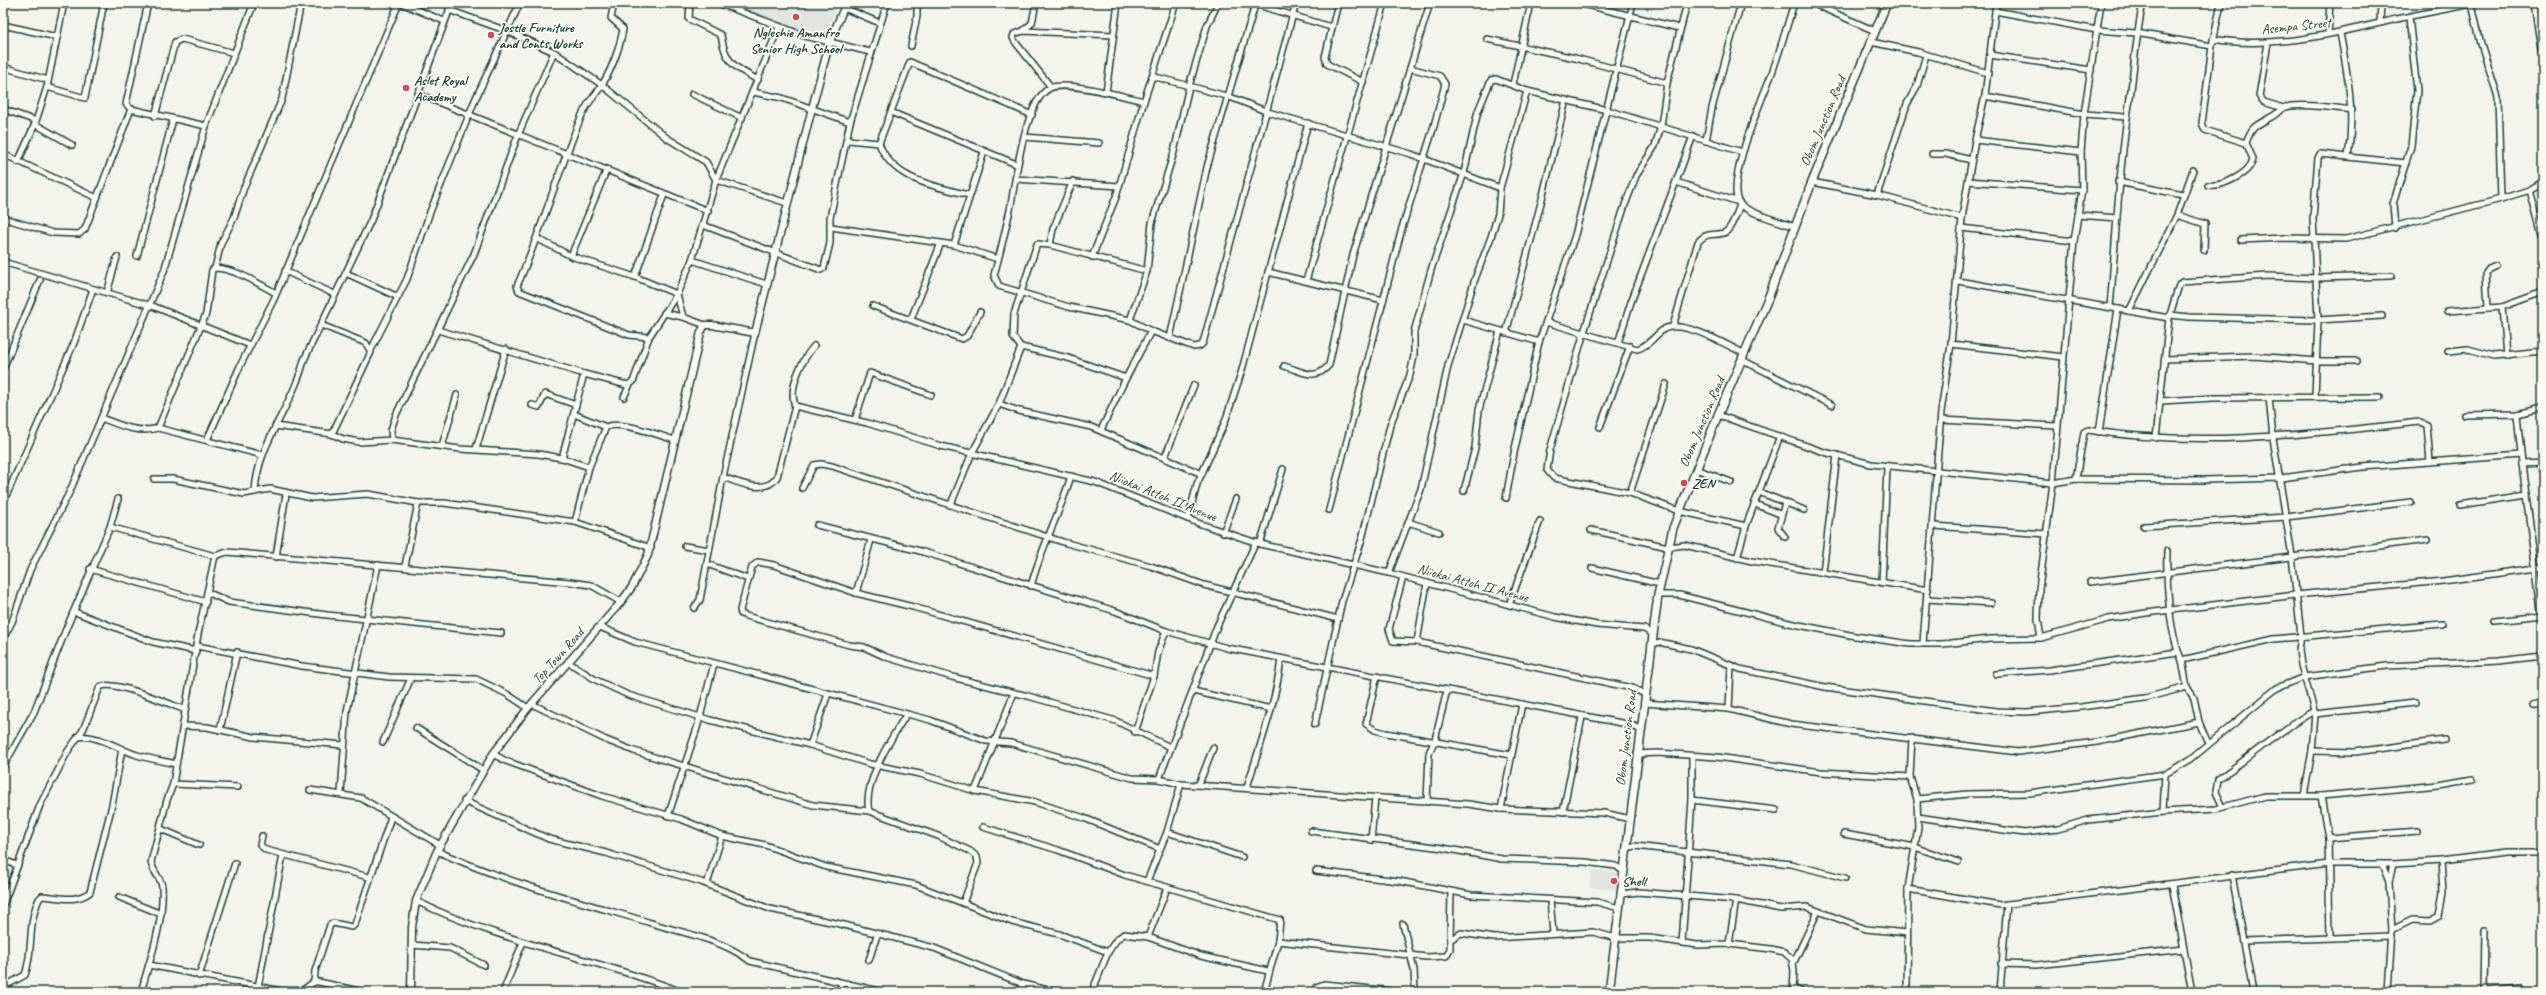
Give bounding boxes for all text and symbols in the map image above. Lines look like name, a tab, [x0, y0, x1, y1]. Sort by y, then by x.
marker: Ngleshie Amanfro Senior High School	[791, 12, 801, 22]
street label: Asempa Street	[2261, 14, 2334, 38]
place label: Jostle Furniture and Conts Works	[498, 19, 584, 52]
place label: Ngleshie Amanfro Senior High School	[750, 24, 845, 57]
marker: Jostle Furniture and Conts Works	[486, 30, 496, 40]
street label: Obom Junction Road	[1796, 71, 1851, 169]
place label: Aslet Royal Academy	[414, 72, 469, 105]
marker: Aslet Royal Academy	[401, 83, 411, 93]
street label: Obom Junction Road	[1675, 372, 1730, 470]
street label: Niiokai Attoh II Avenue	[1107, 467, 1220, 526]
place label: ZEN	[1692, 475, 1718, 492]
marker: ZEN	[1679, 478, 1689, 488]
street label: Niiokai Attoh II Avenue	[1416, 560, 1532, 606]
street label: Top Town Road	[528, 623, 589, 687]
street label: Obom Junction Road	[1612, 687, 1641, 787]
place label: Shell	[1622, 873, 1648, 890]
marker: Shell	[1609, 876, 1619, 886]

